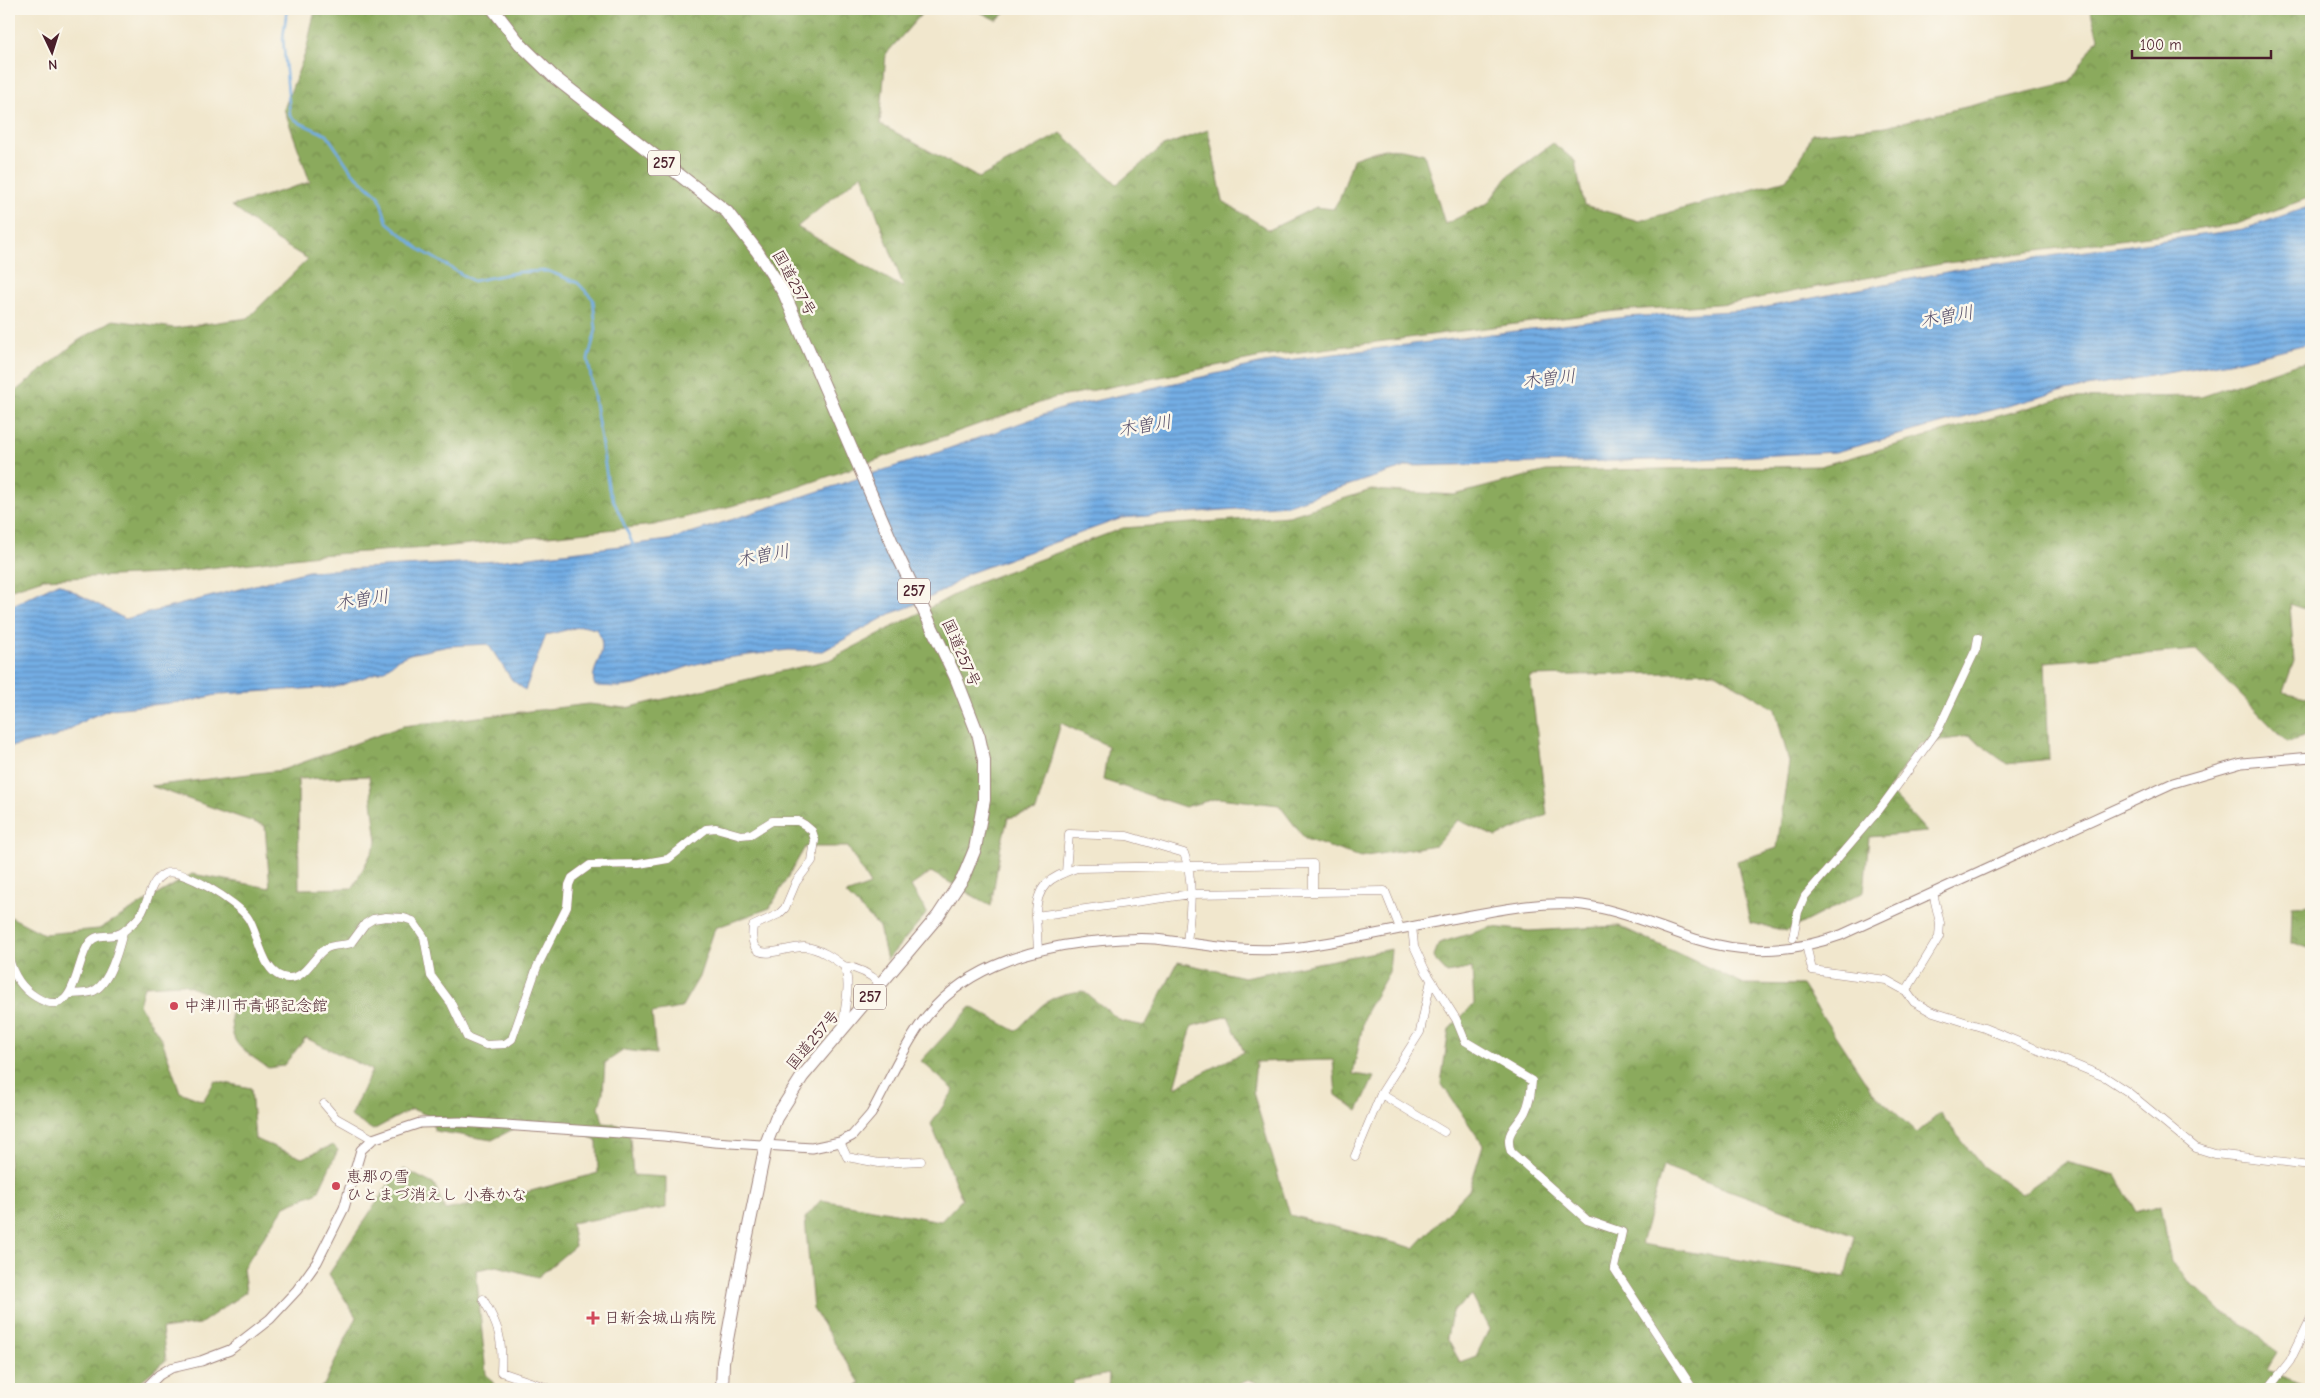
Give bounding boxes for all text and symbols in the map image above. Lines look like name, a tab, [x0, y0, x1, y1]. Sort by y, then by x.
north arrow	[28, 28, 78, 78]
scale bar	[2132, 28, 2271, 60]
text: 100 m	[2140, 36, 2182, 54]
text: N	[48, 56, 58, 73]
road number: 257	[648, 150, 680, 176]
street label: 国道257号	[769, 247, 819, 319]
water label: 木曽川	[1919, 302, 1975, 332]
water label: 木曽川	[1521, 366, 1577, 392]
water label: 木曽川	[1117, 411, 1173, 441]
water label: 木曽川	[734, 541, 792, 571]
road number: 257	[898, 578, 930, 604]
water label: 木曽川	[334, 586, 390, 614]
street label: 国道257号	[938, 616, 984, 690]
road number: 257	[854, 984, 886, 1010]
place label: 中津川市青邨記念館	[184, 997, 328, 1015]
marker: 中津川市青邨記念館	[168, 1000, 180, 1012]
street label: 国道257号	[783, 1006, 843, 1074]
place label: 恵那の雪 ひとまづ消えし 小春かな	[346, 1168, 527, 1204]
marker: 恵那の雪 ひとまづ消えし 小春かな	[330, 1180, 342, 1192]
place label: 日新会城山病院	[604, 1309, 716, 1327]
marker: 日新会城山病院	[586, 1311, 600, 1325]

